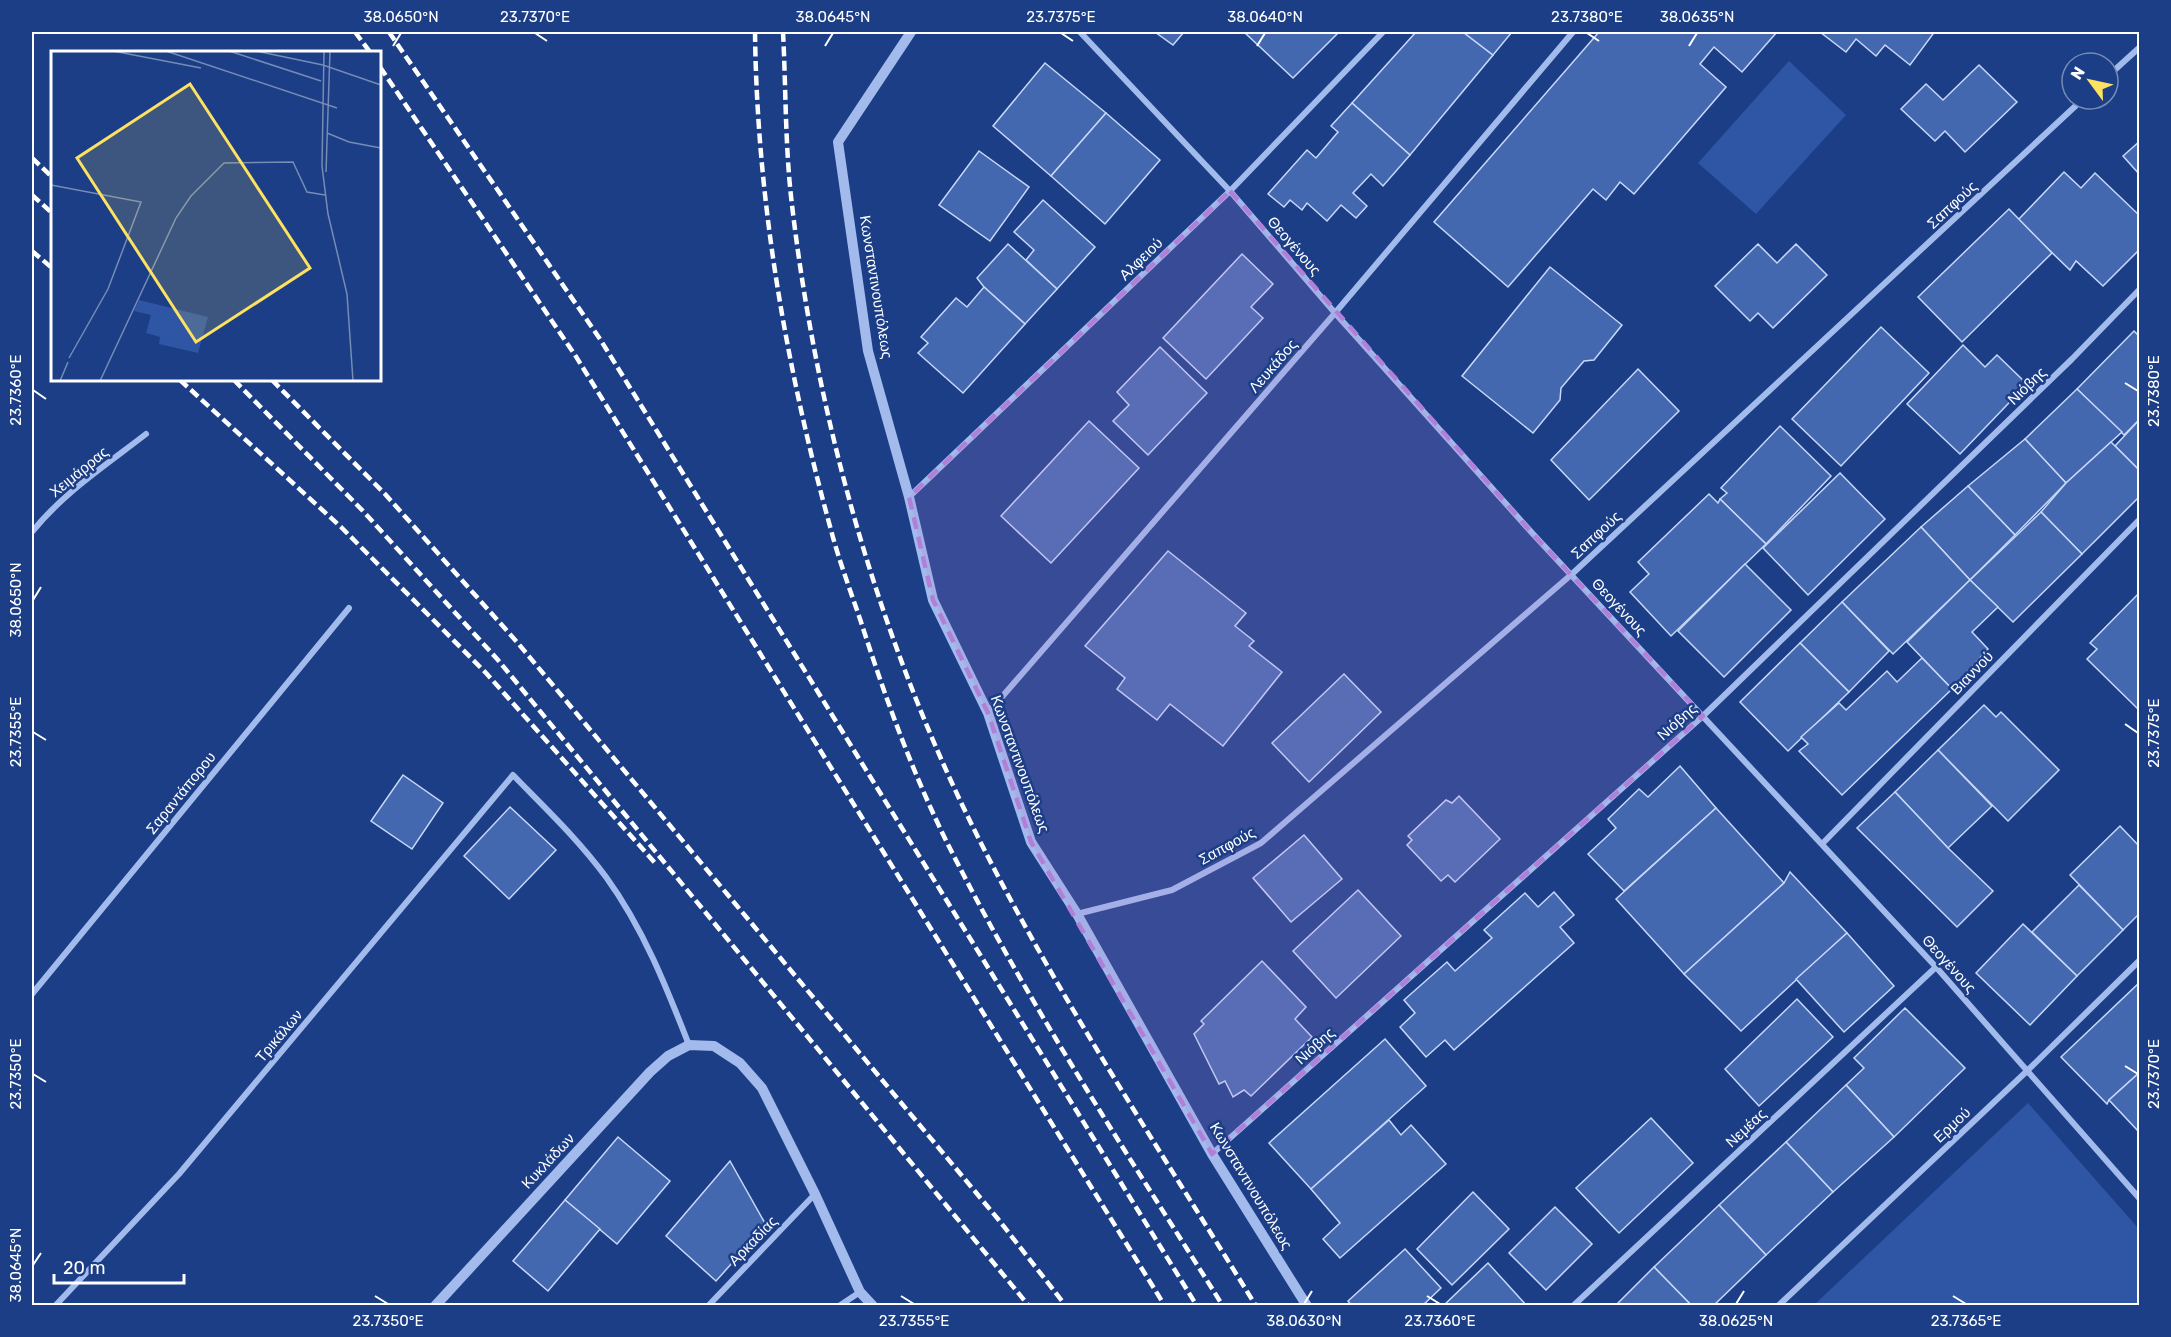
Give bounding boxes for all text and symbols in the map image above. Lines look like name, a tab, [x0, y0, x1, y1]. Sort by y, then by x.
text: 38.0650°N	[363, 8, 439, 26]
text: 23.7370°E	[500, 8, 570, 26]
text: 38.0645°N	[796, 8, 871, 26]
text: 23.7375°E	[1026, 8, 1096, 26]
text: 38.0640°N	[1227, 8, 1303, 26]
text: 23.7380°E	[1551, 8, 1623, 26]
text: 38.0635°N	[1660, 8, 1734, 26]
inset map	[51, 51, 381, 381]
north arrow	[2060, 51, 2120, 111]
text: N	[2067, 63, 2089, 83]
street label: Σαπφούς	[1923, 177, 1981, 233]
street label: Θεογένους	[1264, 213, 1324, 279]
street label: Κωνσταντινουπόλεως	[856, 214, 896, 360]
street label: Αλφειού	[1115, 234, 1167, 284]
street label: Λευκάδος	[1245, 336, 1301, 396]
text: 23.7360°E	[7, 354, 25, 426]
text: 23.7380°E	[2145, 355, 2163, 427]
street label: Νιόβης	[2004, 363, 2050, 409]
street label: Χειμάρρας	[46, 443, 112, 501]
street label: Σαπφούς	[1567, 507, 1625, 563]
text: 38.0650°N	[7, 562, 25, 638]
street label: Θεογένους	[1588, 574, 1650, 640]
street label: Βιαννού	[1947, 647, 1997, 699]
street label: Κωνσταντινουπόλεως	[987, 693, 1053, 835]
text: 23.7355°E	[7, 697, 25, 767]
text: 23.7375°E	[2145, 698, 2163, 768]
street label: Νιόβης	[1654, 700, 1700, 744]
street label: Σαραντάπορου	[142, 748, 220, 838]
street label: Σαπφούς	[1196, 823, 1258, 869]
street label: Θεογένους	[1918, 931, 1980, 997]
street label: Τρικάλων	[252, 1006, 306, 1066]
street label: Νιόβης	[1292, 1024, 1338, 1068]
text: 23.7350°E	[7, 1038, 25, 1110]
text: 23.7370°E	[2145, 1039, 2163, 1109]
street label: Ερμού	[1930, 1104, 1974, 1146]
street label: Νεμέας	[1722, 1105, 1770, 1151]
street label: Κωνσταντινουπόλεως	[1206, 1119, 1296, 1253]
street label: Κυκλάδων	[518, 1130, 578, 1192]
street label: Αρκαδίας	[725, 1212, 781, 1270]
text: 38.0645°N	[7, 1228, 25, 1303]
scale bar	[54, 1247, 184, 1285]
text: 20 m	[63, 1257, 105, 1279]
text: 23.7350°E	[352, 1312, 424, 1330]
text: 23.7355°E	[879, 1312, 949, 1330]
text: 38.0630°N	[1266, 1312, 1342, 1330]
text: 23.7360°E	[1404, 1312, 1476, 1330]
text: 38.0625°N	[1699, 1312, 1773, 1330]
text: 23.7365°E	[1931, 1312, 2001, 1330]

